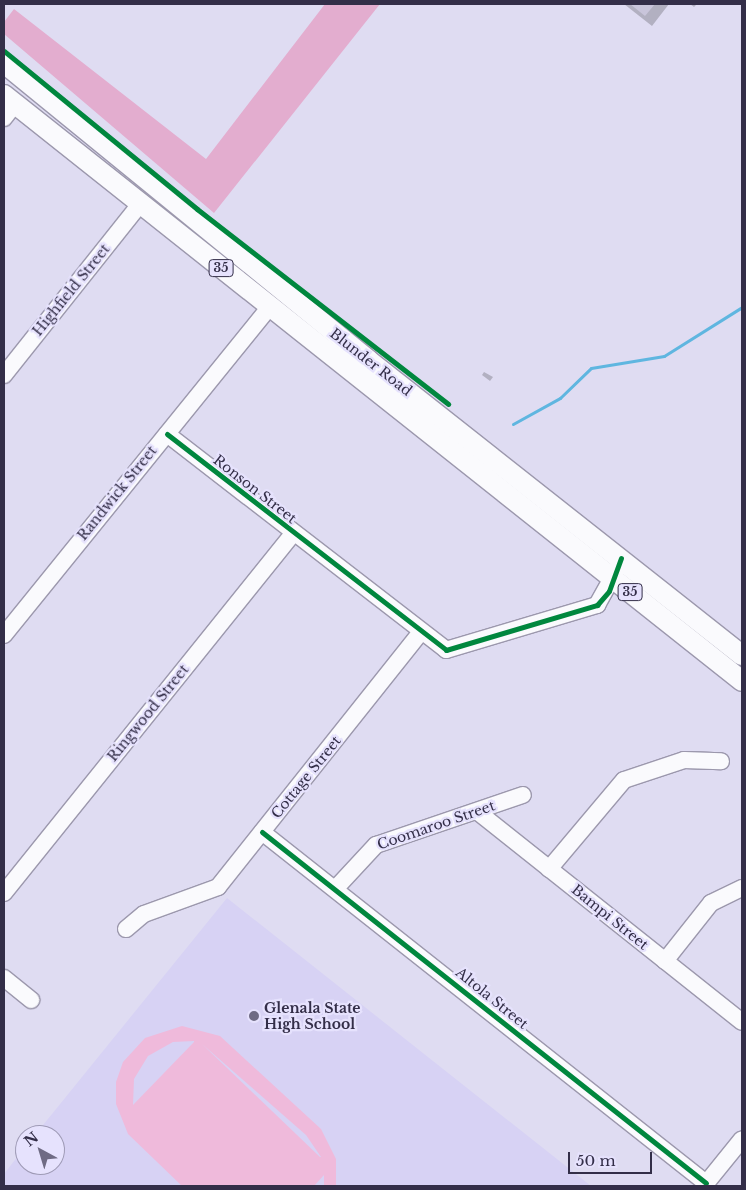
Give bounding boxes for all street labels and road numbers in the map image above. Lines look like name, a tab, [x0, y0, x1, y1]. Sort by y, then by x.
street label: Highfield Street	[29, 241, 113, 339]
road number: 35	[208, 258, 234, 278]
street label: Blunder Road	[327, 325, 415, 399]
street label: Randwick Street	[74, 442, 160, 544]
street label: Ronson Street	[210, 451, 300, 527]
road number: 35	[618, 582, 642, 602]
street label: Ringwood Street	[104, 661, 192, 765]
street label: Cottage Street	[268, 732, 344, 822]
street label: Coomaroo Street	[375, 797, 497, 853]
street label: Bampi Street	[568, 881, 652, 953]
street label: Altola Street	[452, 964, 532, 1032]

